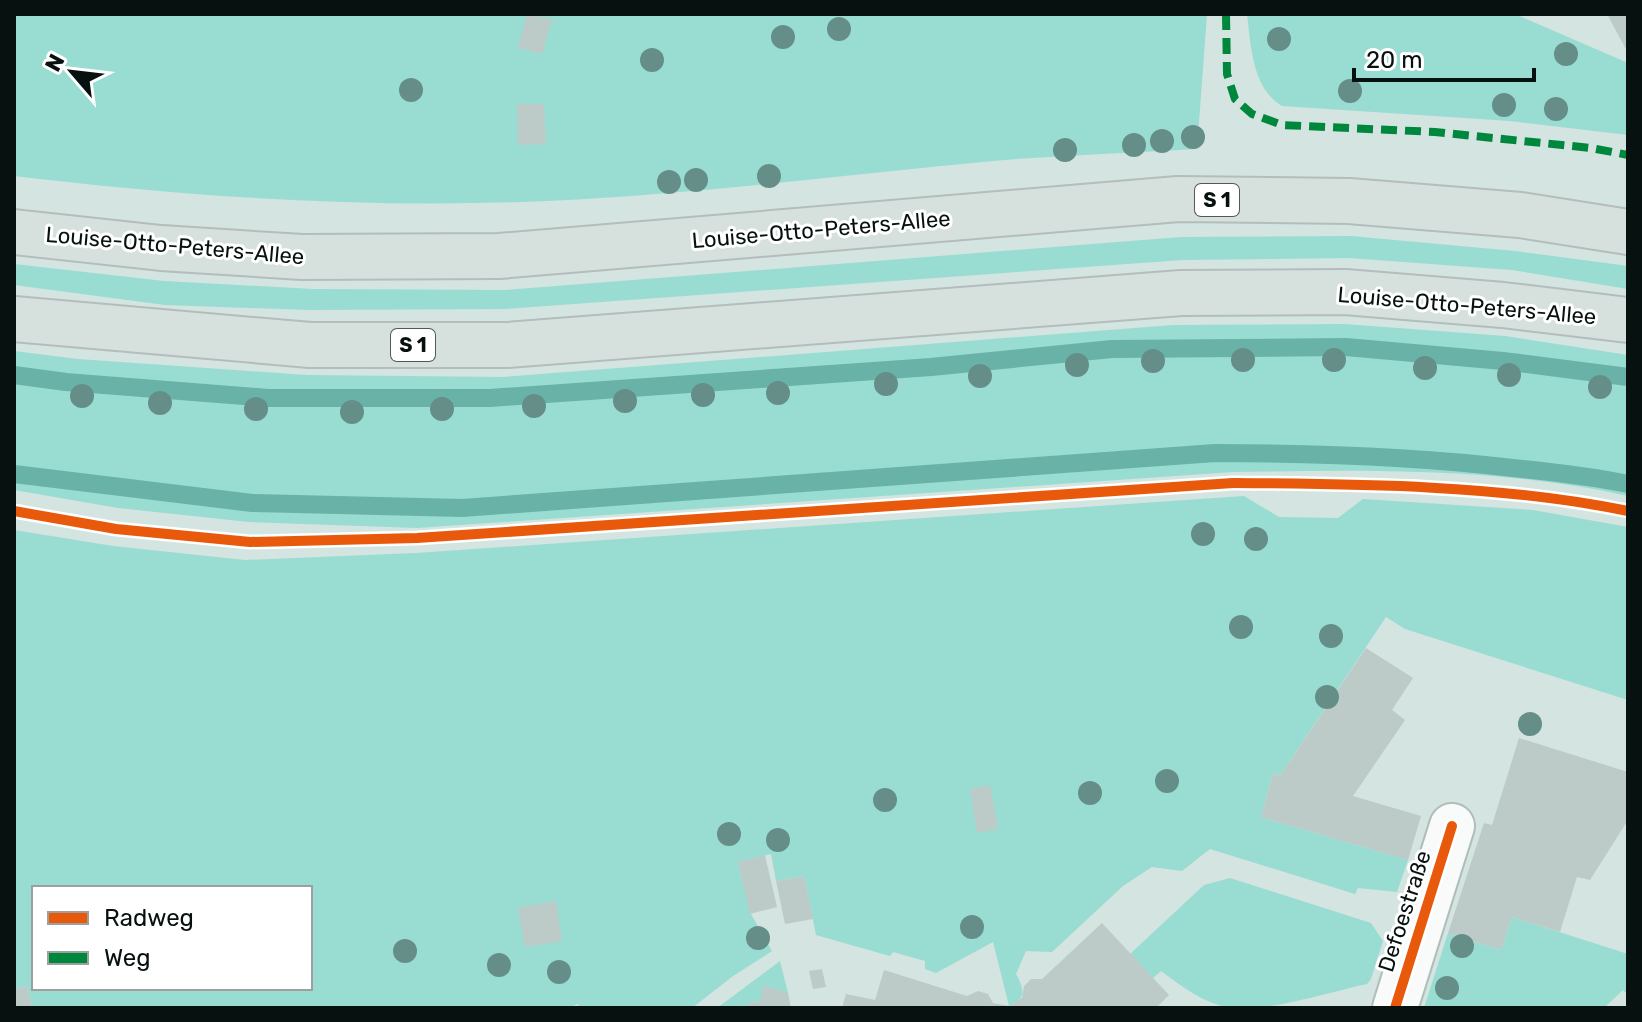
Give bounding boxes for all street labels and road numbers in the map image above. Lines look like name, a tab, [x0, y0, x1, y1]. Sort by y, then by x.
road number: S 1	[1195, 184, 1239, 216]
street label: Louise-Otto-Peters-Allee	[691, 205, 951, 254]
street label: Louise-Otto-Peters-Allee	[45, 221, 305, 270]
street label: Louise-Otto-Peters-Allee	[1337, 281, 1597, 330]
road number: S 1	[391, 329, 435, 361]
street label: Defoestraße	[1372, 847, 1437, 975]

